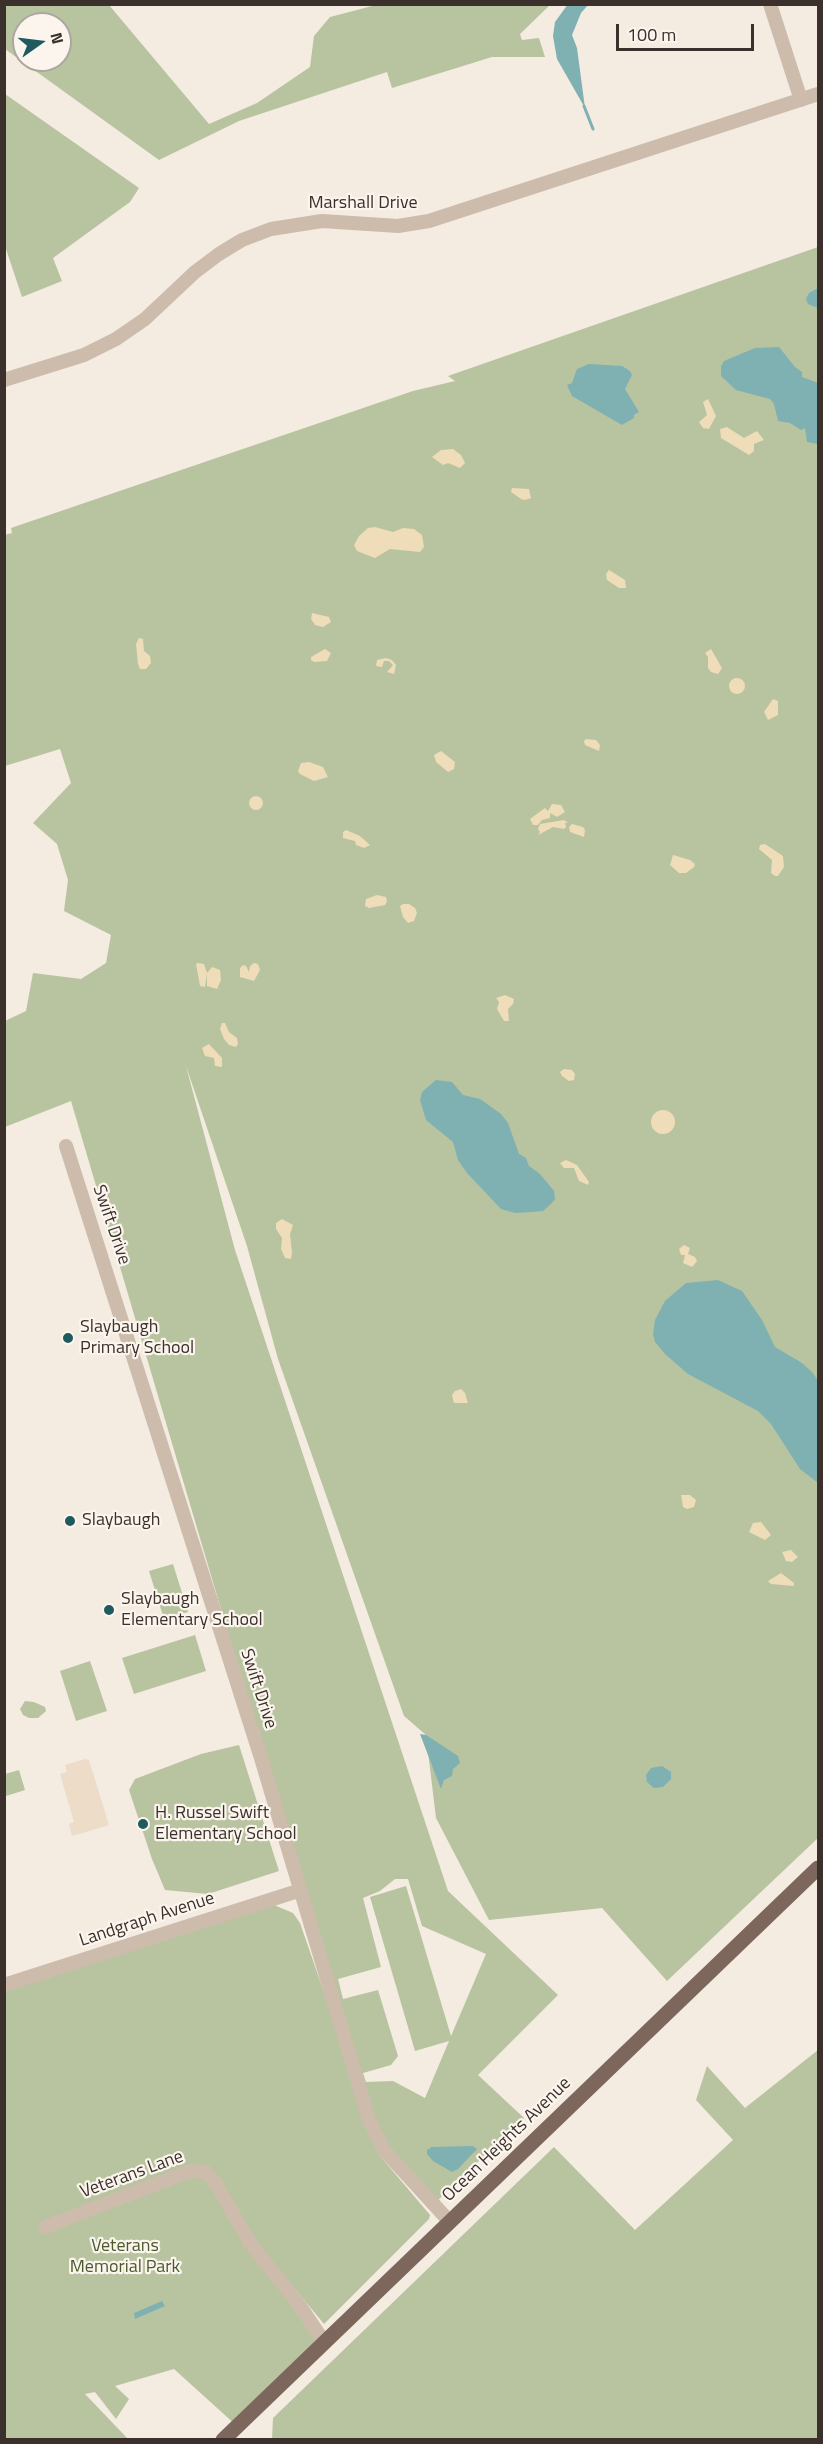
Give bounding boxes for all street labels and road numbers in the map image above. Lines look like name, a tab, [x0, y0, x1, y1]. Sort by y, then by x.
street label: Marshall Drive	[308, 193, 418, 215]
street label: Swift Drive	[87, 1182, 135, 1268]
street label: Swift Drive	[235, 1646, 281, 1732]
street label: Landgraph Avenue	[77, 1888, 217, 1952]
street label: Ocean Heights Avenue	[438, 2073, 576, 2207]
street label: Veterans Lane	[78, 2146, 186, 2204]

